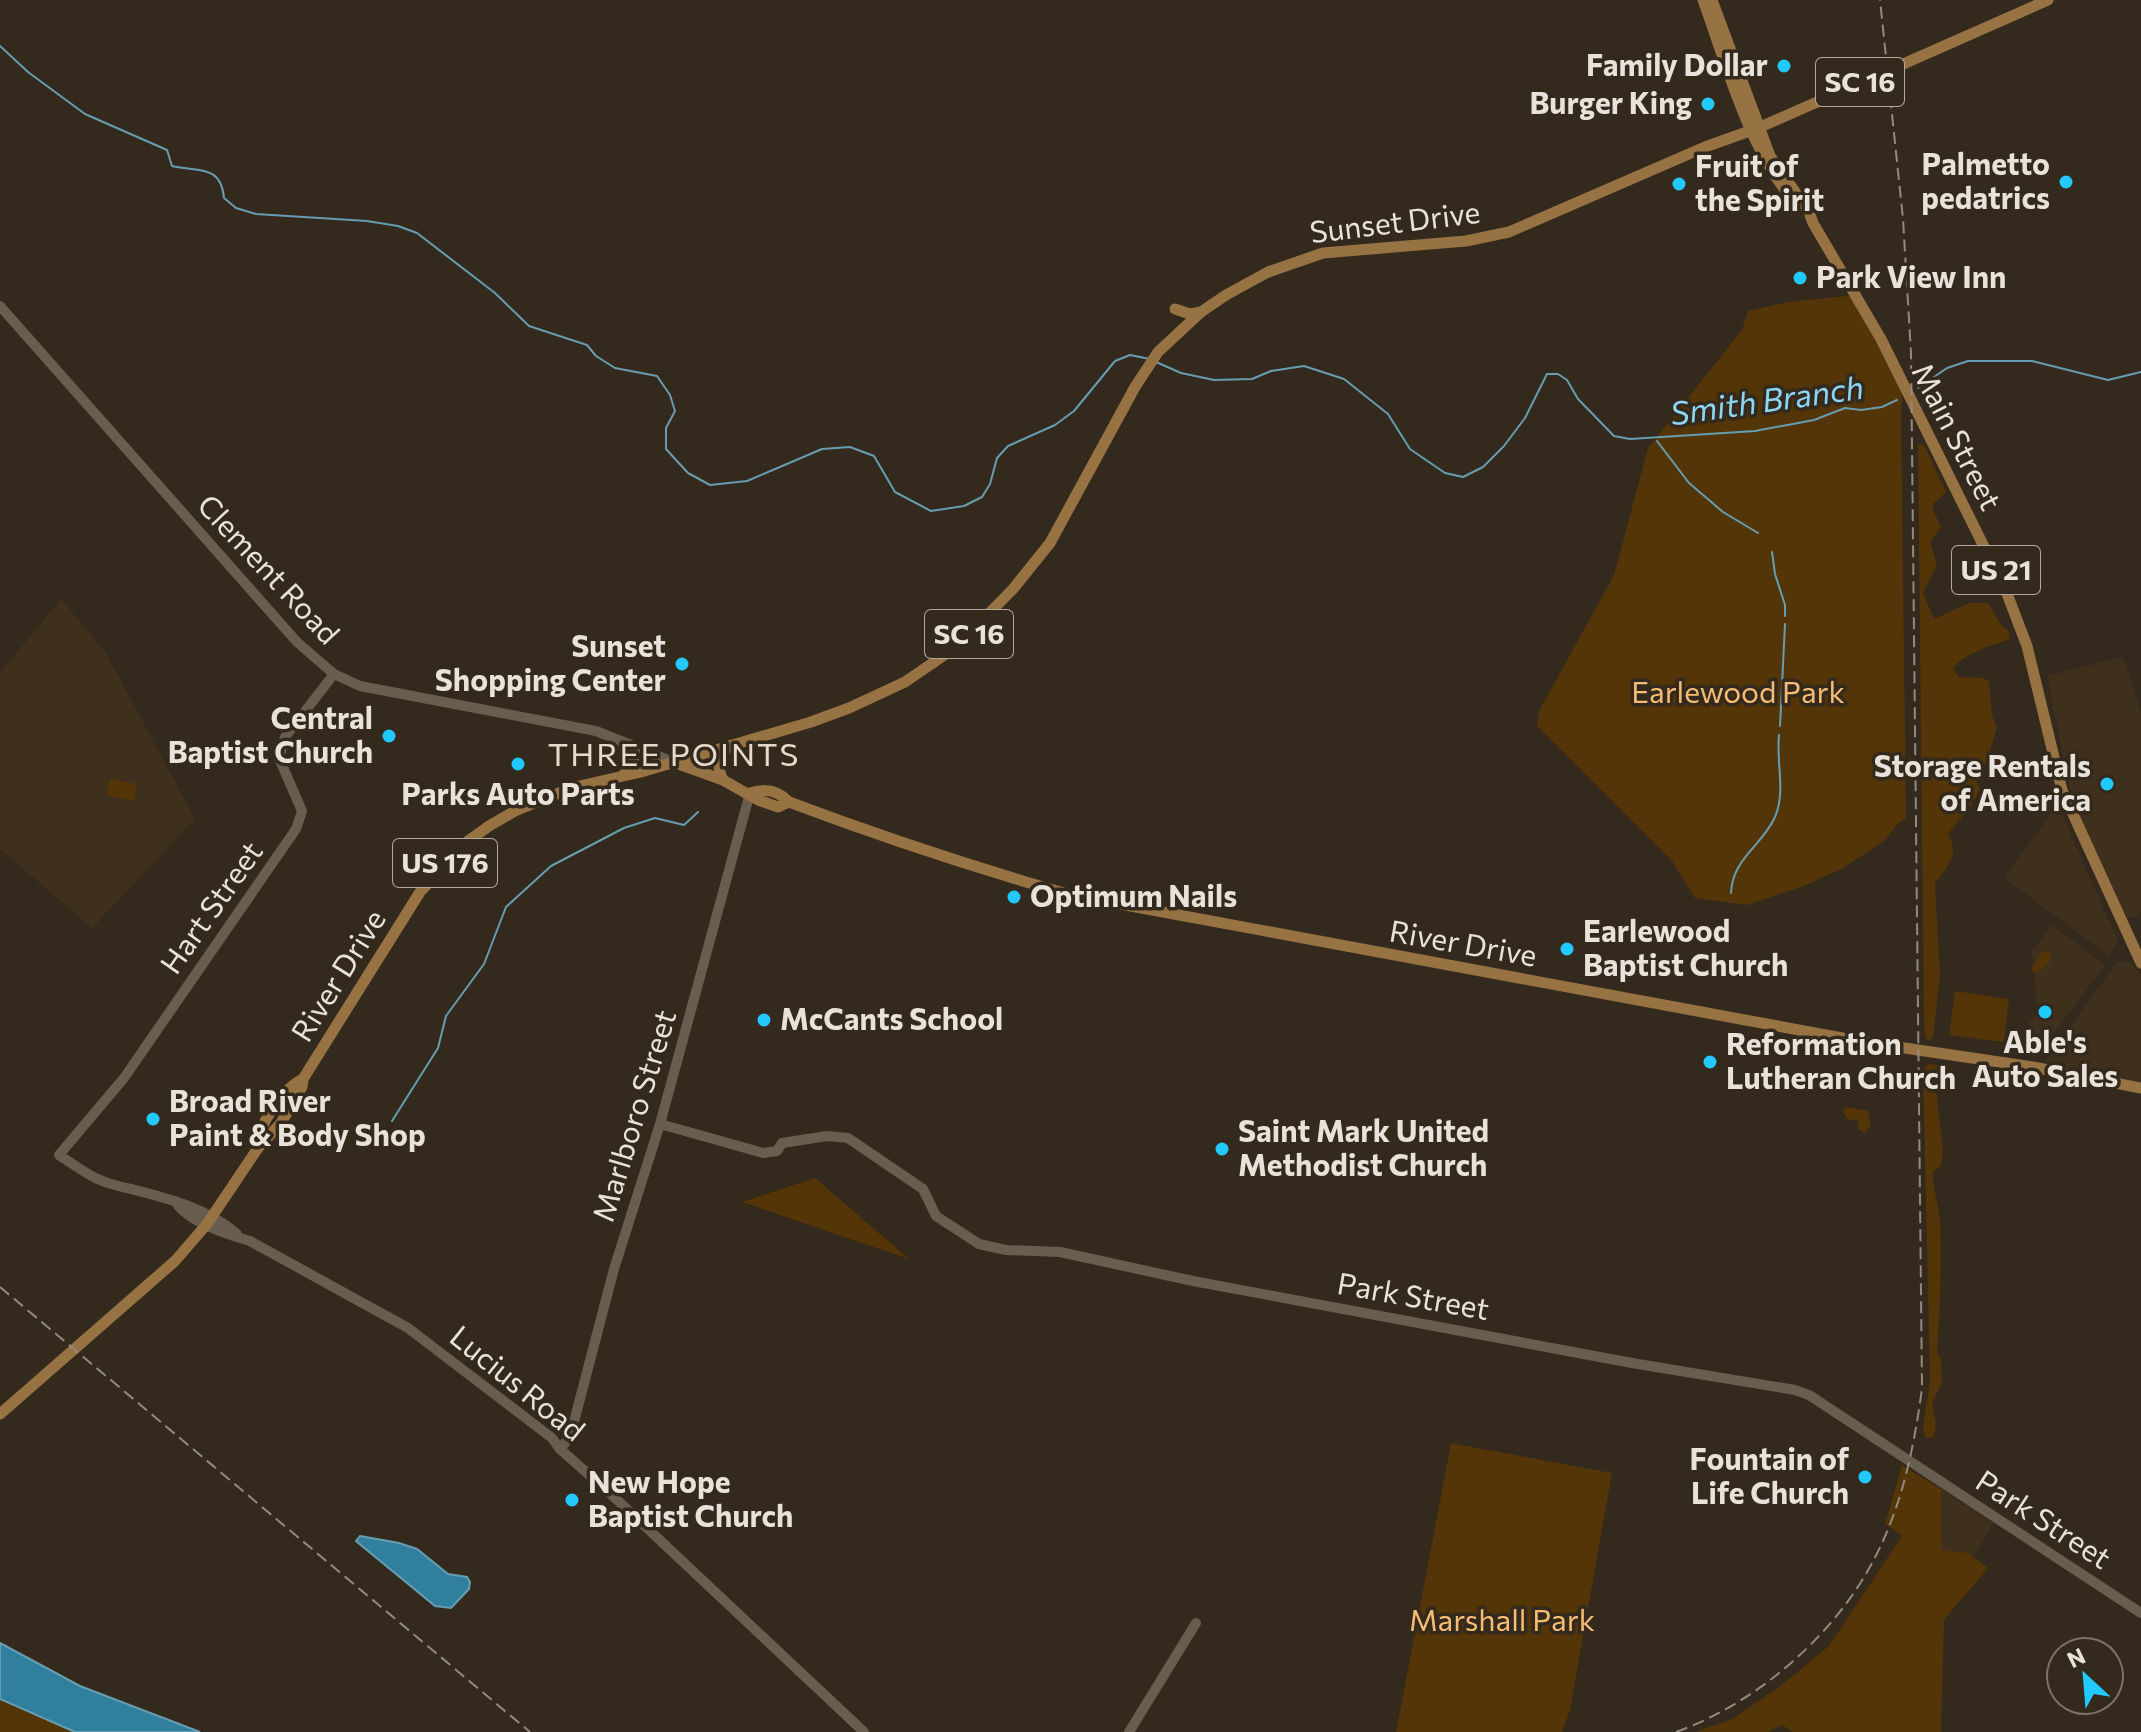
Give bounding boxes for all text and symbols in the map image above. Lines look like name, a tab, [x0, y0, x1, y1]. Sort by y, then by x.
place label: Family Dollar	[1586, 45, 1768, 82]
marker: Family Dollar	[1775, 57, 1793, 75]
road number: SC 16	[1816, 58, 1904, 106]
place label: Burger King	[1529, 83, 1692, 120]
marker: Burger King	[1699, 95, 1717, 113]
place label: Palmetto pedatrics	[1921, 144, 2050, 215]
place label: Fruit of the Spirit	[1695, 146, 1824, 217]
marker: Palmetto pedatrics	[2057, 173, 2075, 191]
marker: Fruit of the Spirit	[1670, 175, 1688, 193]
street label: Sunset Drive	[1307, 192, 1482, 249]
place label: Park View Inn	[1816, 257, 2006, 294]
marker: Park View Inn	[1791, 269, 1809, 287]
street label: Main Street	[1906, 356, 2011, 515]
water label: Smith Branch	[1667, 366, 1866, 432]
street label: Clement Road	[191, 486, 349, 651]
road number: US 21	[1952, 546, 2040, 594]
road number: SC 16	[925, 610, 1013, 658]
place label: Sunset Shopping Center	[435, 626, 666, 697]
marker: Sunset Shopping Center	[673, 655, 691, 673]
park label: Earlewood Park	[1631, 672, 1845, 709]
place label: Central Baptist Church	[168, 698, 373, 769]
marker: Central Baptist Church	[380, 727, 398, 745]
district label: THREE POINTS	[548, 733, 800, 773]
place label: Storage Rentals of America	[1874, 746, 2091, 817]
marker: Parks Auto Parts	[509, 755, 527, 773]
place label: Parks Auto Parts	[401, 774, 635, 811]
marker: Storage Rentals of America	[2098, 775, 2116, 793]
street label: Hart Street	[151, 833, 269, 980]
road number: US 176	[393, 839, 497, 887]
place label: Optimum Nails	[1030, 876, 1237, 913]
marker: Optimum Nails	[1005, 888, 1023, 906]
street label: River Drive	[282, 902, 392, 1048]
street label: River Drive	[1387, 910, 1540, 973]
place label: Earlewood Baptist Church	[1583, 911, 1788, 982]
marker: Earlewood Baptist Church	[1558, 940, 1576, 958]
place label: McCants School	[780, 999, 1003, 1036]
marker: Able's Auto Sales	[2036, 1003, 2054, 1021]
street label: Marlboro Street	[583, 1005, 682, 1226]
marker: McCants School	[755, 1011, 773, 1029]
place label: Able's Auto Sales	[1972, 1022, 2118, 1093]
place label: Reformation Lutheran Church	[1726, 1024, 1956, 1095]
marker: Reformation Lutheran Church	[1701, 1053, 1719, 1071]
place label: Broad River Paint & Body Shop	[169, 1081, 426, 1152]
marker: Broad River Paint & Body Shop	[144, 1110, 162, 1128]
place label: Saint Mark United Methodist Church	[1238, 1111, 1489, 1182]
marker: Saint Mark United Methodist Church	[1213, 1140, 1231, 1158]
street label: Park Street	[1335, 1263, 1492, 1326]
street label: Lucius Road	[444, 1316, 593, 1448]
place label: Fountain of Life Church	[1690, 1439, 1850, 1510]
street label: Park Street	[1970, 1461, 2119, 1575]
place label: New Hope Baptist Church	[588, 1462, 793, 1533]
marker: Fountain of Life Church	[1856, 1468, 1874, 1486]
marker: New Hope Baptist Church	[563, 1491, 581, 1509]
park label: Marshall Park	[1409, 1600, 1595, 1637]
north arrow	[2045, 1636, 2125, 1716]
text: N	[2063, 1642, 2089, 1673]

